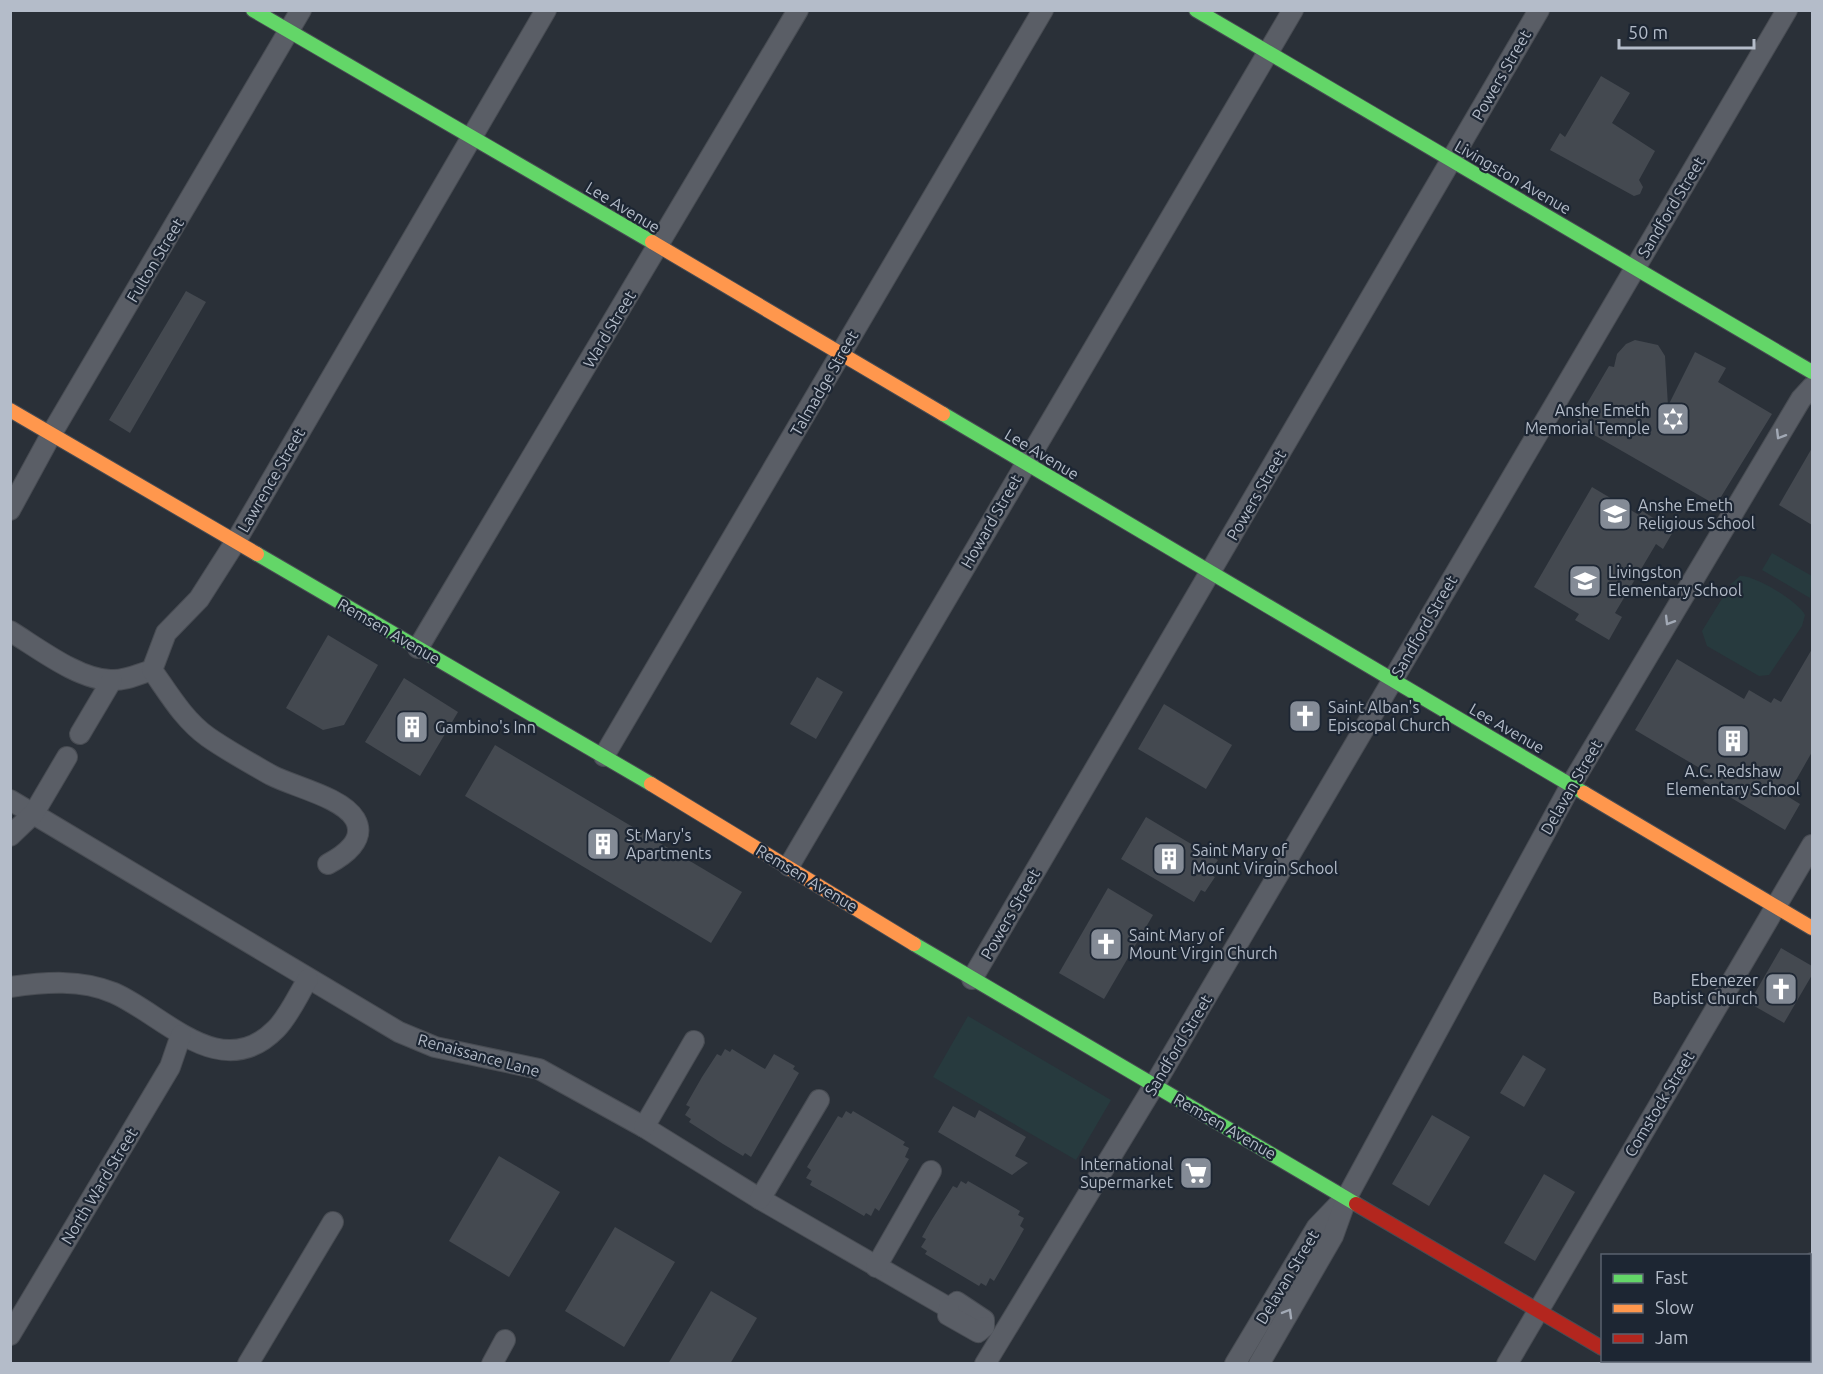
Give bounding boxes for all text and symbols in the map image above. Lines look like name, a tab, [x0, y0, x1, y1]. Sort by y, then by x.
scale bar	[1619, 12, 1754, 50]
text: 50 m	[1628, 22, 1668, 42]
street label: Powers Street	[1468, 26, 1534, 123]
street label: Livingston Avenue	[1452, 136, 1574, 218]
street label: Sandford Street	[1634, 153, 1709, 261]
street label: Lee Avenue	[583, 178, 663, 236]
street label: Fulton Street	[123, 214, 187, 305]
street label: Ward Street	[579, 287, 639, 371]
street label: Talmadge Street	[787, 327, 862, 439]
place label: Anshe Emeth Memorial Temple	[1525, 401, 1650, 437]
synagogue icon: Anshe Emeth Memorial Temple	[1655, 401, 1691, 437]
street label: Lawrence Street	[234, 424, 308, 535]
street label: Lee Avenue	[1002, 425, 1082, 483]
one-way arrow	[1775, 429, 1787, 439]
street label: Powers Street	[1223, 446, 1289, 543]
street label: Howard Street	[957, 470, 1025, 571]
school or university icon: Anshe Emeth Religious School	[1597, 496, 1633, 532]
place label: Anshe Emeth Religious School	[1638, 496, 1755, 532]
school or university icon: Livingston Elementary School	[1567, 563, 1603, 599]
place label: Livingston Elementary School	[1608, 563, 1742, 599]
street label: Sandford Street	[1388, 571, 1461, 680]
street label: Remsen Avenue	[335, 594, 443, 668]
one-way arrow	[1664, 615, 1676, 625]
church icon: Saint Alban's Episcopal Church	[1287, 698, 1323, 734]
place label: Saint Alban's Episcopal Church	[1328, 698, 1450, 734]
street label: Lee Avenue	[1466, 699, 1548, 757]
building icon: Gambino's Inn	[394, 709, 430, 745]
place label: Gambino's Inn	[435, 718, 536, 736]
building icon: A.C. Redshaw Elementary School	[1715, 723, 1751, 759]
street label: Delavan Street	[1537, 736, 1606, 837]
place label: A.C. Redshaw Elementary School	[1666, 762, 1800, 798]
building icon: St Mary's Apartments	[585, 826, 621, 862]
place label: St Mary's Apartments	[626, 826, 711, 862]
street label: Remsen Avenue	[753, 841, 861, 915]
building icon: Saint Mary of Mount Virgin School	[1151, 841, 1187, 877]
place label: Saint Mary of Mount Virgin School	[1192, 841, 1338, 877]
street label: Powers Street	[977, 865, 1043, 962]
church icon: Saint Mary of Mount Virgin Church	[1088, 926, 1124, 962]
place label: Saint Mary of Mount Virgin Church	[1129, 926, 1278, 962]
place label: Ebenezer Baptist Church	[1652, 971, 1758, 1007]
church icon: Ebenezer Baptist Church	[1763, 971, 1799, 1007]
street label: Sandford Street	[1141, 991, 1216, 1099]
street label: Renaissance Lane	[416, 1030, 542, 1080]
street label: Comstock Street	[1621, 1048, 1698, 1160]
street label: Remsen Avenue	[1171, 1089, 1279, 1163]
street label: North Ward Street	[57, 1124, 141, 1247]
place label: International Supermarket	[1080, 1155, 1174, 1191]
supermarket icon: International Supermarket	[1178, 1155, 1214, 1191]
street label: Delavan Street	[1252, 1226, 1322, 1327]
legend	[1601, 1254, 1811, 1362]
text: Fast	[1655, 1267, 1688, 1287]
text: Slow	[1655, 1297, 1694, 1317]
one-way arrow	[1281, 1309, 1293, 1319]
text: Jam	[1655, 1327, 1689, 1347]

